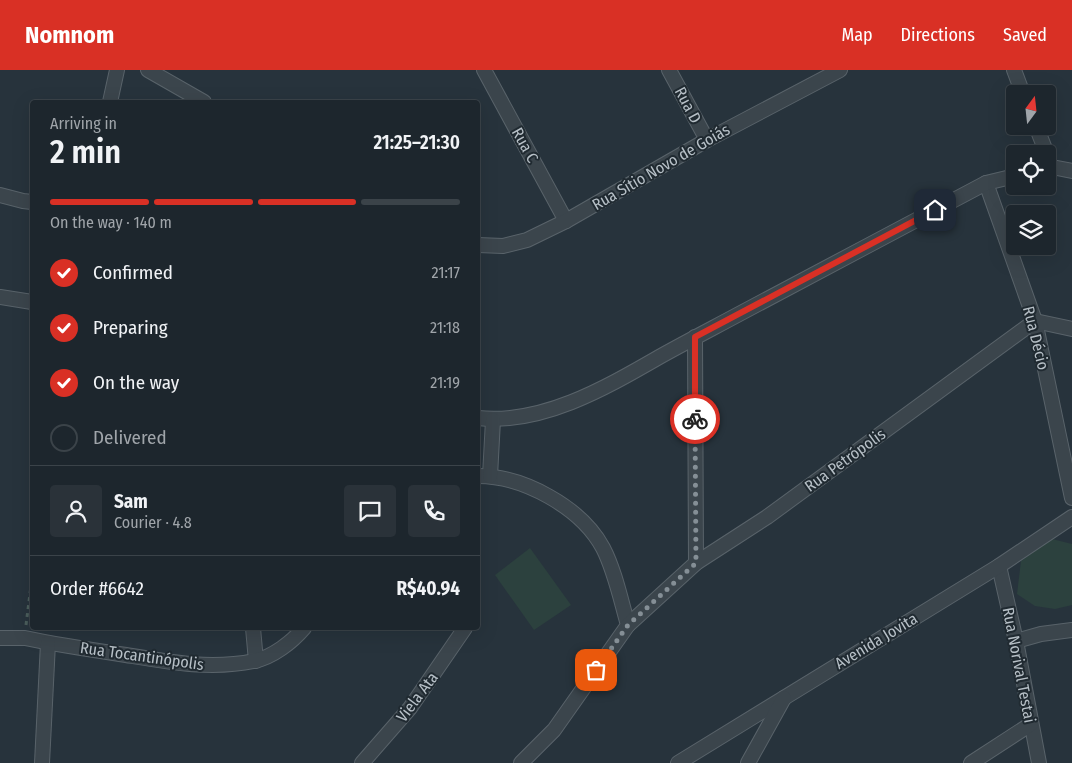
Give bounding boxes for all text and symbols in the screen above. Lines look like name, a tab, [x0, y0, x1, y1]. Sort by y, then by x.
text: Nomnom	[25, 21, 114, 49]
text: Map	[841, 24, 873, 46]
text: Directions	[901, 24, 975, 46]
text: Saved	[1003, 24, 1047, 46]
street label: Rua D	[671, 84, 705, 126]
north arrow	[1006, 85, 1056, 135]
map controls	[1006, 85, 1056, 255]
text: Arriving in	[50, 114, 117, 133]
street label: Rua Sítio Novo de Goiás	[589, 120, 733, 214]
street label: Rua C	[508, 124, 542, 166]
text: 21:25–21:30	[373, 131, 460, 154]
text: 2 min	[50, 133, 121, 171]
button: locate	[1006, 145, 1056, 195]
pin	[914, 189, 956, 231]
icon: home	[921, 196, 949, 224]
button: layers	[1006, 205, 1056, 255]
text: On the way · 140 m	[50, 213, 172, 232]
icon: check	[50, 259, 78, 287]
text: Confirmed	[93, 261, 173, 284]
text: 21:17	[432, 263, 460, 282]
street label: Rua Décio	[1019, 304, 1053, 372]
icon: check	[50, 314, 78, 342]
text: Preparing	[93, 316, 168, 339]
text: 21:18	[430, 318, 460, 337]
icon: check	[50, 369, 78, 397]
text: On the way	[93, 371, 179, 394]
text: 21:19	[430, 373, 460, 392]
courier	[670, 394, 720, 444]
icon: bike	[681, 405, 709, 433]
street label: Rua Petrópolis	[801, 424, 889, 496]
text: Delivered	[93, 426, 167, 449]
button: person	[50, 485, 102, 537]
button: chat	[344, 485, 396, 537]
button: phone	[408, 485, 460, 537]
text: Sam	[114, 490, 148, 513]
text: Courier · 4.8	[114, 513, 192, 532]
text: Order #6642	[50, 577, 144, 600]
text: R$40.94	[397, 577, 460, 600]
street label: Rua Norival Testai	[998, 606, 1040, 724]
street label: Avenida Jovita	[831, 609, 921, 673]
street label: Rua Tocantinópolis	[79, 638, 205, 674]
pin	[575, 649, 617, 691]
icon: bag	[582, 656, 610, 684]
street label: Viela Ata	[392, 668, 442, 726]

